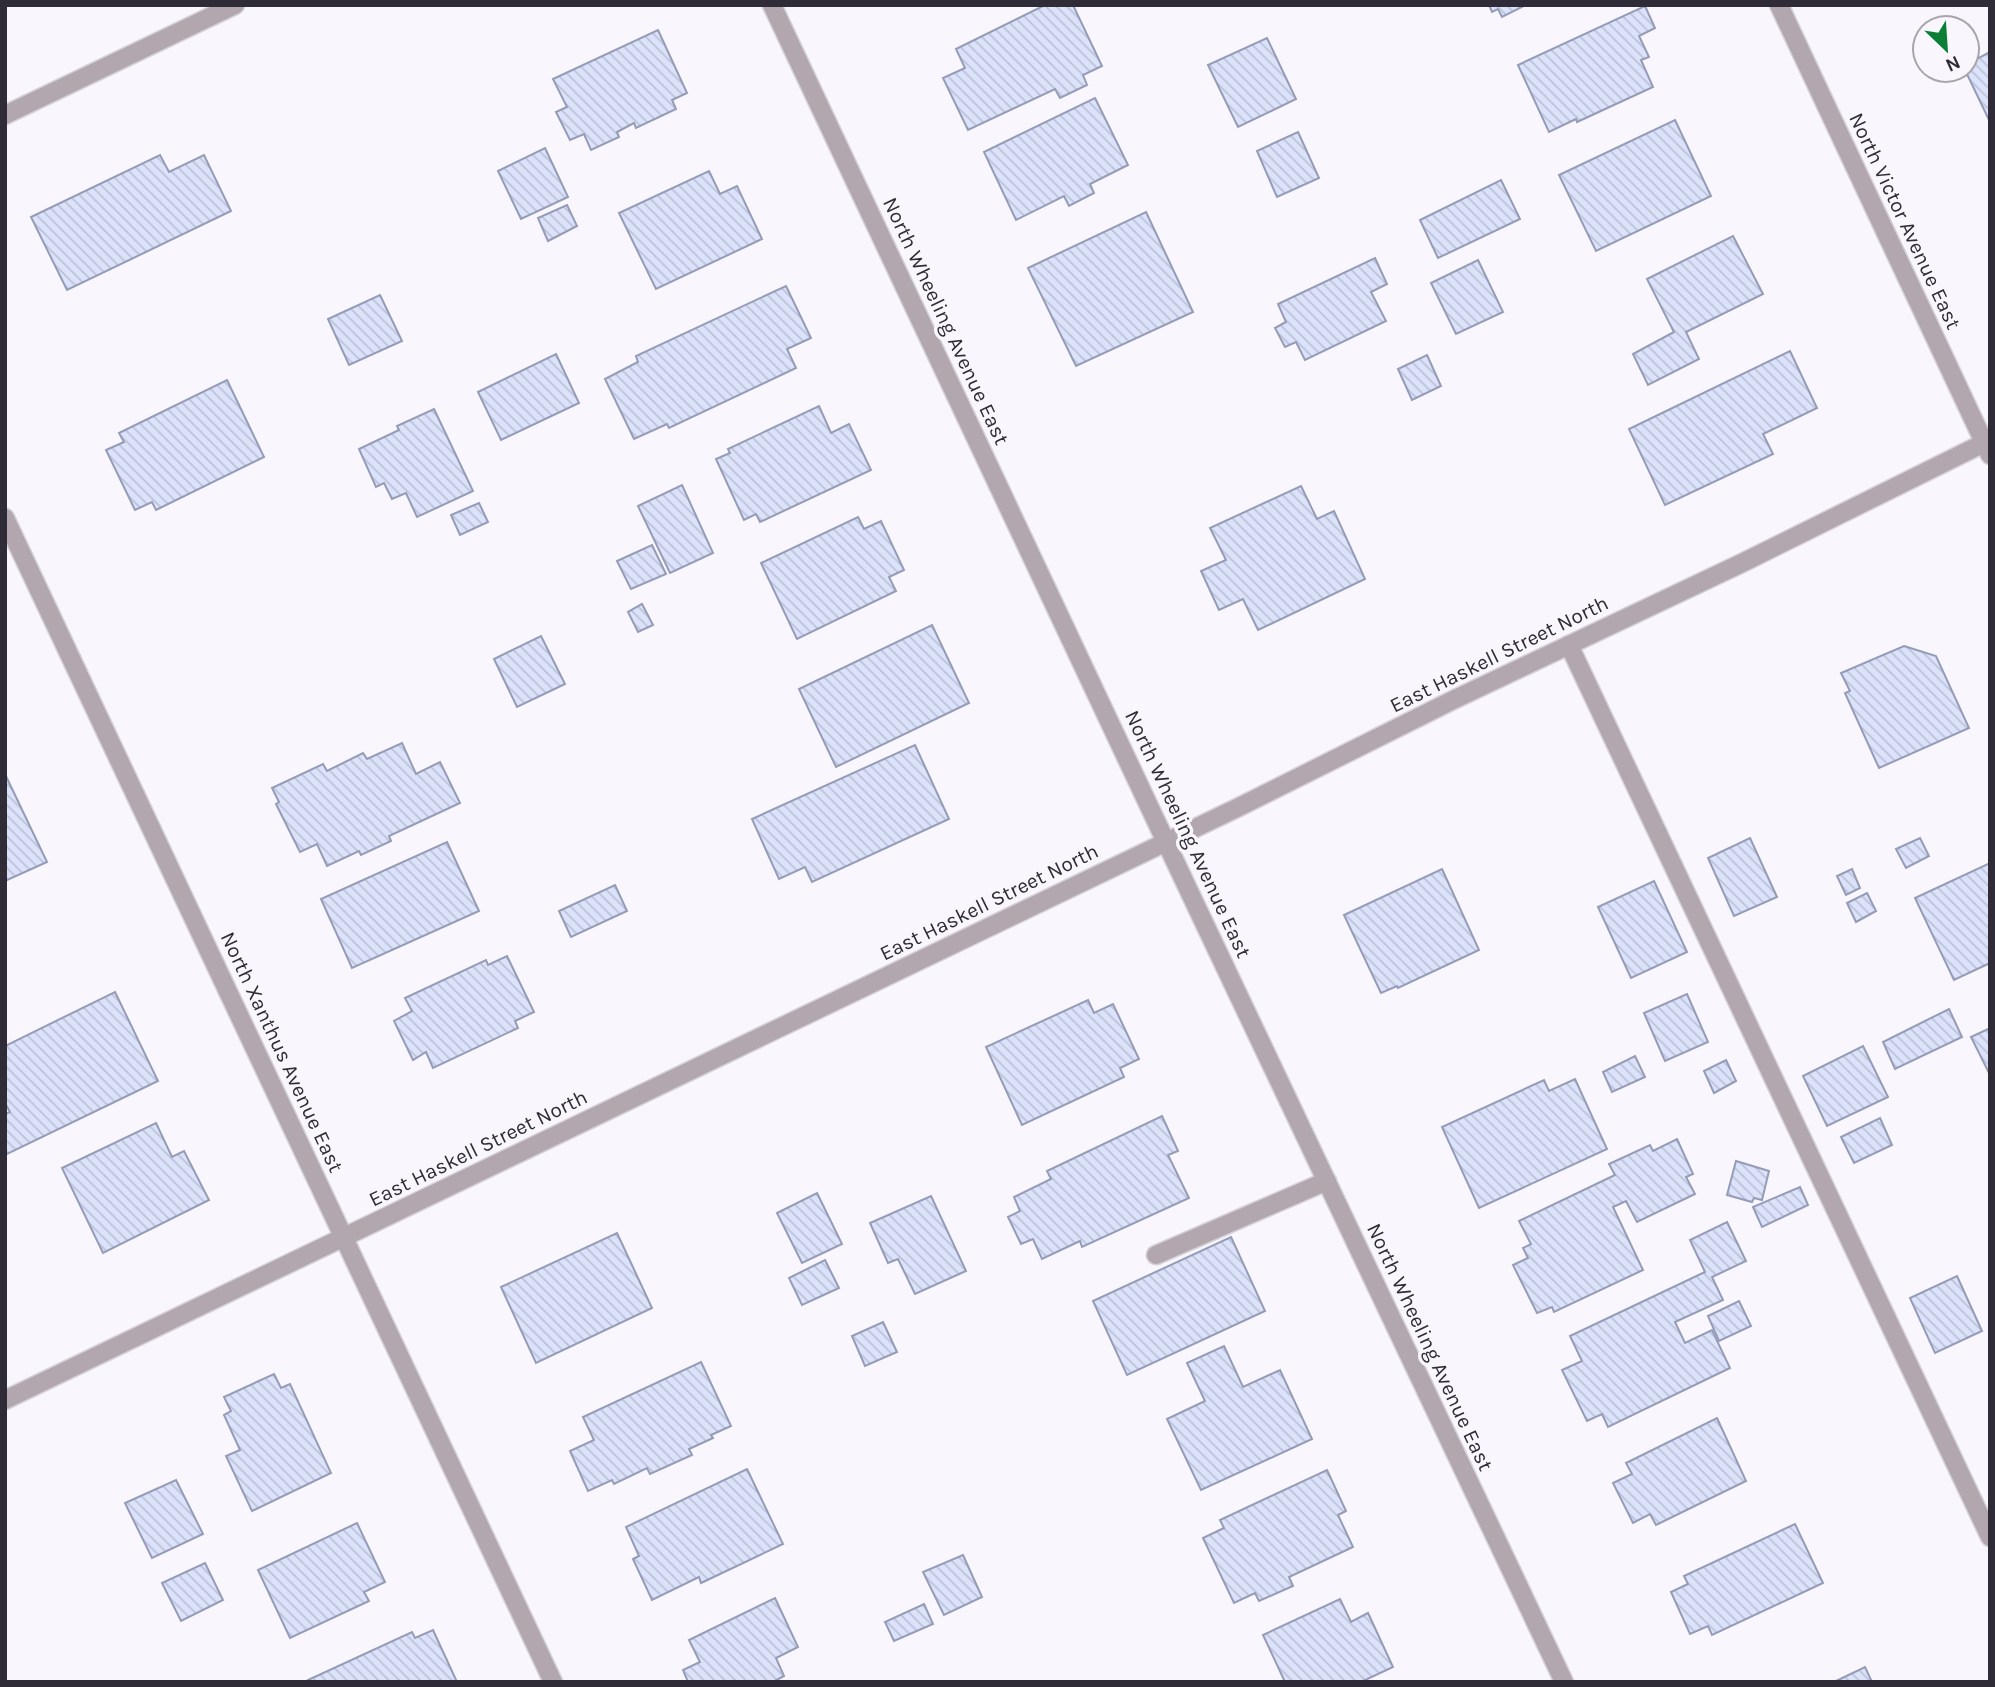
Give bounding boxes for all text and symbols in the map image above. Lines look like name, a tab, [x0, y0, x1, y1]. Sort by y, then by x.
north arrow	[1911, 14, 1981, 84]
text: N	[1942, 51, 1964, 76]
street label: North Victor Avenue East	[1844, 109, 1966, 333]
street label: North Wheeling Avenue East	[878, 194, 1014, 449]
street label: East Haskell Street North	[1386, 591, 1612, 717]
street label: North Wheeling Avenue East	[1120, 707, 1256, 962]
street label: East Haskell Street North	[876, 839, 1102, 965]
street label: North Xanthus Avenue East	[216, 928, 348, 1176]
street label: East Haskell Street North	[365, 1085, 591, 1211]
street label: North Wheeling Avenue East	[1362, 1220, 1498, 1475]

